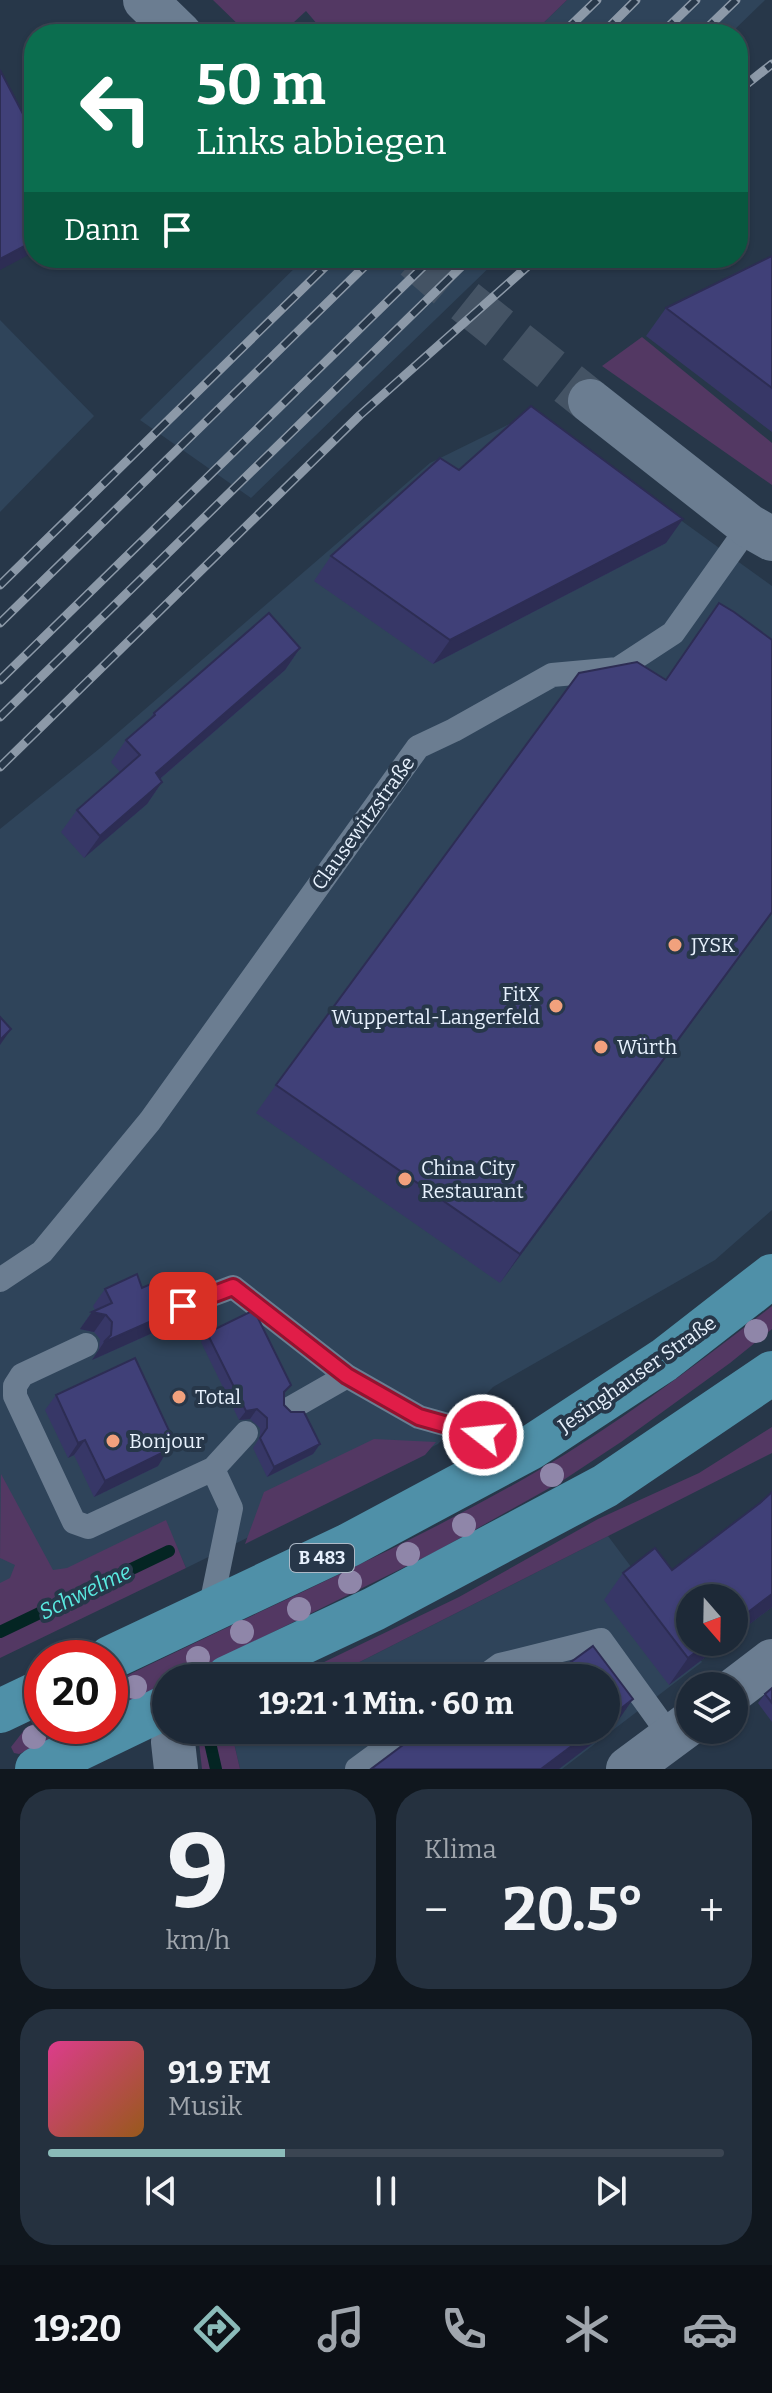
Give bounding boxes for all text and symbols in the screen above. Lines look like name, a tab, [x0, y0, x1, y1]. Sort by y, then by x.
text: 50 m	[196, 52, 326, 119]
icon: left	[64, 56, 168, 160]
text: Links abbiegen	[196, 120, 447, 164]
icon: arrive	[155, 208, 199, 252]
text: Dann	[64, 212, 139, 248]
street label: Clausewitzstraße	[306, 751, 420, 895]
place label: JYSK	[690, 933, 735, 957]
marker: JYSK	[666, 936, 684, 954]
place label: FitX Wuppertal-Langerfeld	[332, 982, 540, 1029]
marker: FitX Wuppertal-Langerfeld	[547, 997, 565, 1015]
place label: Würth	[617, 1035, 678, 1059]
marker: Würth	[592, 1038, 610, 1056]
place label: China City Restaurant	[421, 1156, 524, 1203]
marker: China City Restaurant	[396, 1170, 414, 1188]
pin	[149, 1272, 217, 1340]
icon: arrive	[161, 1284, 205, 1328]
street label: Jesinghauser Straße	[553, 1310, 721, 1438]
place label: Total	[195, 1385, 241, 1409]
marker: Total	[170, 1388, 188, 1406]
position arrow	[441, 1393, 525, 1477]
place label: Bonjour	[129, 1429, 204, 1454]
marker: Bonjour	[104, 1432, 122, 1450]
road number: B 483	[290, 1544, 354, 1572]
water label: Schwelme	[35, 1557, 136, 1625]
north arrow	[676, 1584, 748, 1656]
map controls	[676, 1584, 748, 1744]
speed limit sign: 20	[24, 1640, 128, 1744]
button: layers	[676, 1672, 748, 1744]
text: 19:21 · 1 Min. · 60 m	[259, 1686, 513, 1722]
text: 9	[167, 1810, 229, 1935]
text: Klima	[424, 1834, 497, 1865]
text: 20.5°	[503, 1874, 644, 1946]
text: −	[424, 1884, 448, 1937]
text: +	[699, 1884, 724, 1937]
text: km/h	[166, 1925, 230, 1956]
text: 91.9 FM	[168, 2055, 271, 2091]
text: Musik	[168, 2091, 242, 2122]
icon: previous	[139, 2169, 183, 2213]
icon: pause	[364, 2169, 408, 2213]
icon: next	[589, 2169, 633, 2213]
icon: directions	[189, 2301, 245, 2357]
icon: music	[313, 2301, 369, 2357]
icon: phone	[436, 2301, 492, 2357]
icon: climate	[559, 2301, 615, 2357]
icon: car	[682, 2301, 738, 2357]
text: 19:20	[34, 2307, 122, 2351]

